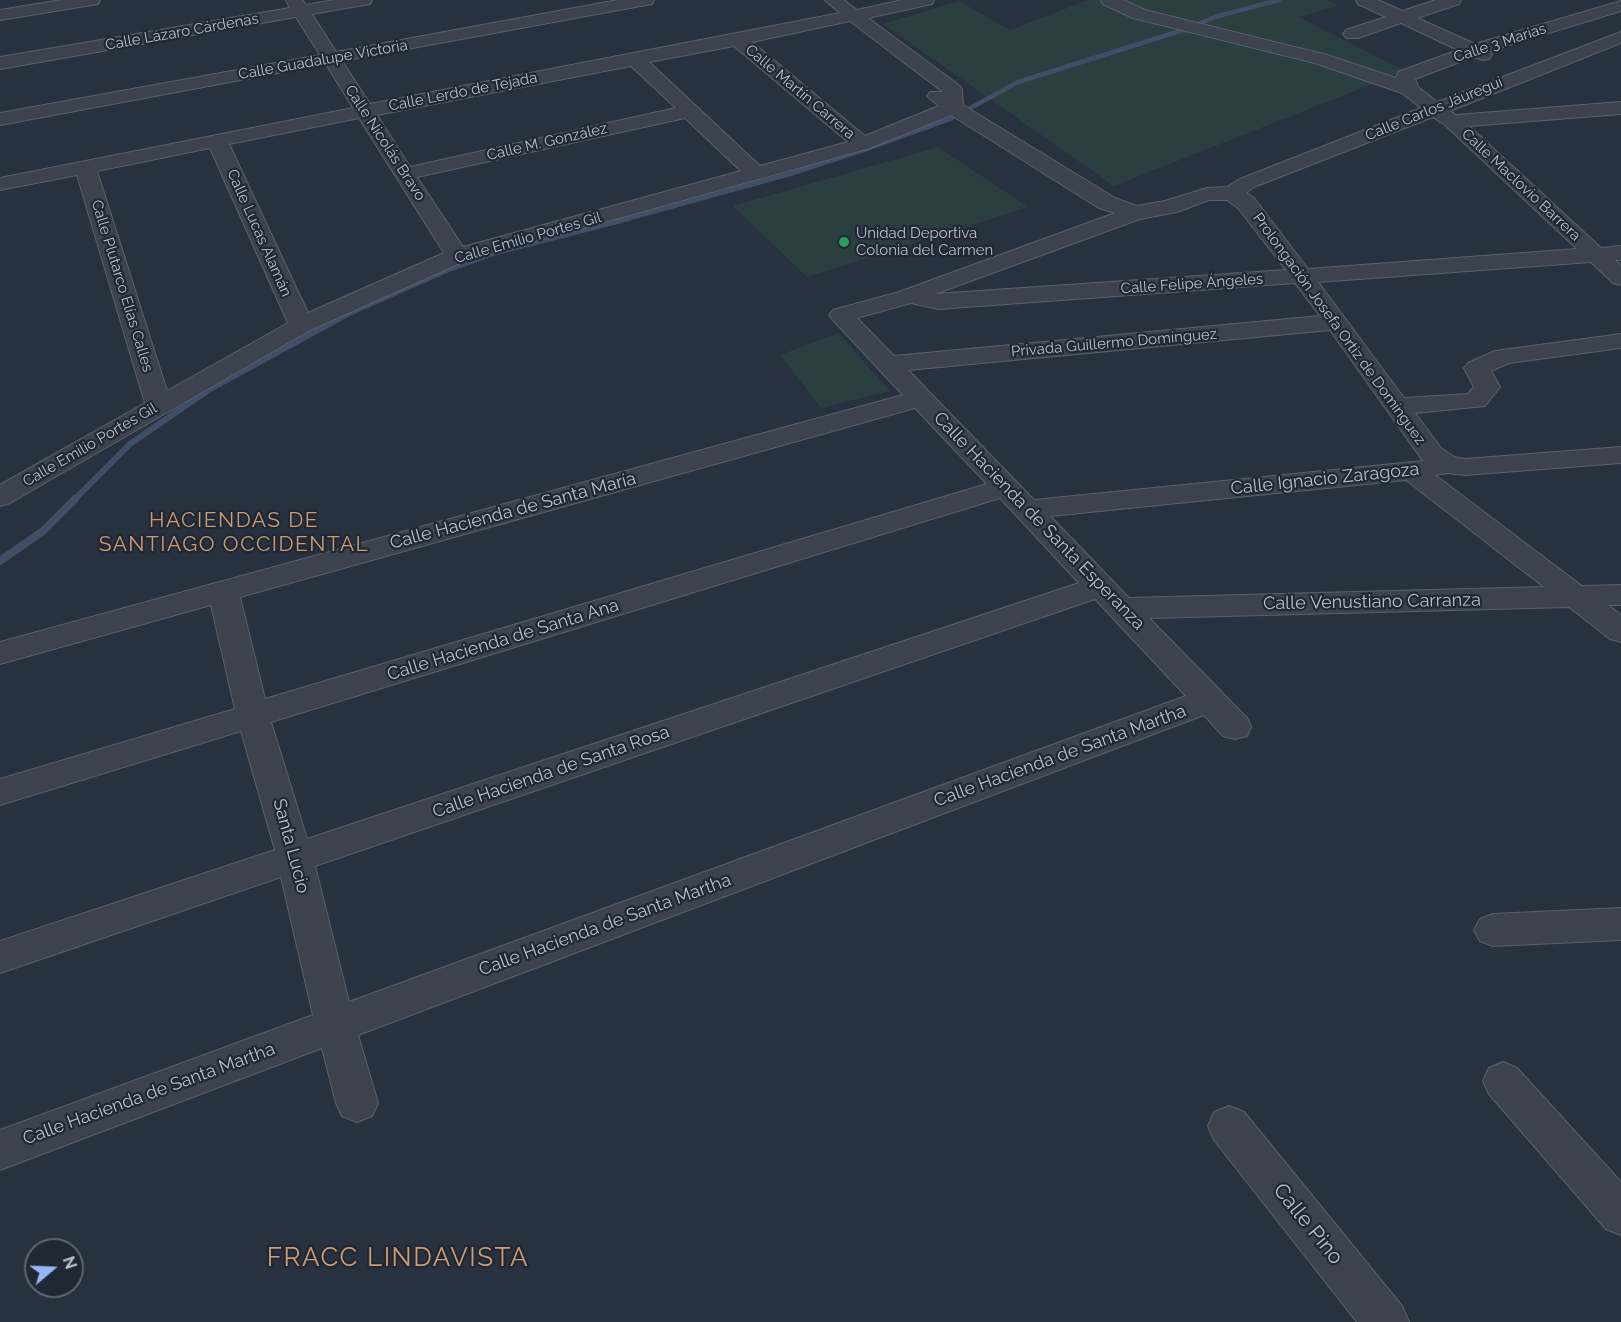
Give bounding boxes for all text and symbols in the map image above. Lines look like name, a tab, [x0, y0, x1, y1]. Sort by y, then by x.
street label: Calle Lázaro Cárdenas	[104, 10, 260, 54]
street label: Calle 3 Marias	[1451, 20, 1549, 66]
street label: Calle Guadalupe Victoria	[237, 36, 409, 84]
street label: Calle Martín Carrera	[742, 41, 858, 143]
street label: Calle Lerdo de Tejada	[387, 69, 539, 115]
street label: Calle Carlos Jáuregui	[1363, 73, 1505, 145]
street label: Calle Nicolás Bravo	[341, 82, 429, 204]
street label: Calle M. González	[485, 119, 609, 165]
street label: Calle Maclovio Barrera	[1458, 125, 1584, 245]
street label: Calle Lucas Alamán	[223, 167, 295, 299]
street label: Calle Plutarco Elías Calles	[87, 198, 157, 374]
street label: Calle Emilio Portes Gil	[453, 208, 603, 268]
street label: Prolongación Josefa Ortiz de Domínguez	[1249, 210, 1429, 448]
place label: Unidad Deportiva Colonia del Carmen	[856, 224, 993, 259]
marker: Unidad Deportiva Colonia del Carmen	[837, 235, 851, 249]
street label: Calle Felipe Ángeles	[1120, 270, 1264, 298]
street label: Privada Guillermo Domínguez	[1010, 325, 1218, 361]
street label: Calle Emilio Portes Gil	[20, 399, 160, 491]
street label: Calle Hacienda de Santa Esperanza	[929, 407, 1149, 635]
street label: Calle Ignacio Zaragoza	[1230, 458, 1420, 500]
street label: Calle Hacienda de Santa María	[388, 468, 638, 554]
district label: HACIENDAS DE SANTIAGO OCCIDENTAL	[99, 508, 369, 558]
street label: Calle Venustiano Carranza	[1263, 589, 1481, 615]
street label: Calle Hacienda de Santa Ana	[385, 594, 621, 686]
street label: Calle Hacienda de Santa Martha	[931, 700, 1189, 812]
street label: Calle Hacienda de Santa Rosa	[430, 721, 672, 823]
street label: Santa Lucio	[268, 796, 314, 896]
street label: Calle Hacienda de Santa Martha	[476, 869, 734, 981]
street label: Calle Hacienda de Santa Martha	[20, 1038, 278, 1150]
street label: Calle Pino	[1268, 1178, 1348, 1270]
north arrow	[24, 1238, 84, 1298]
district label: FRACC LINDAVISTA	[267, 1242, 529, 1274]
text: N	[59, 1254, 81, 1271]

